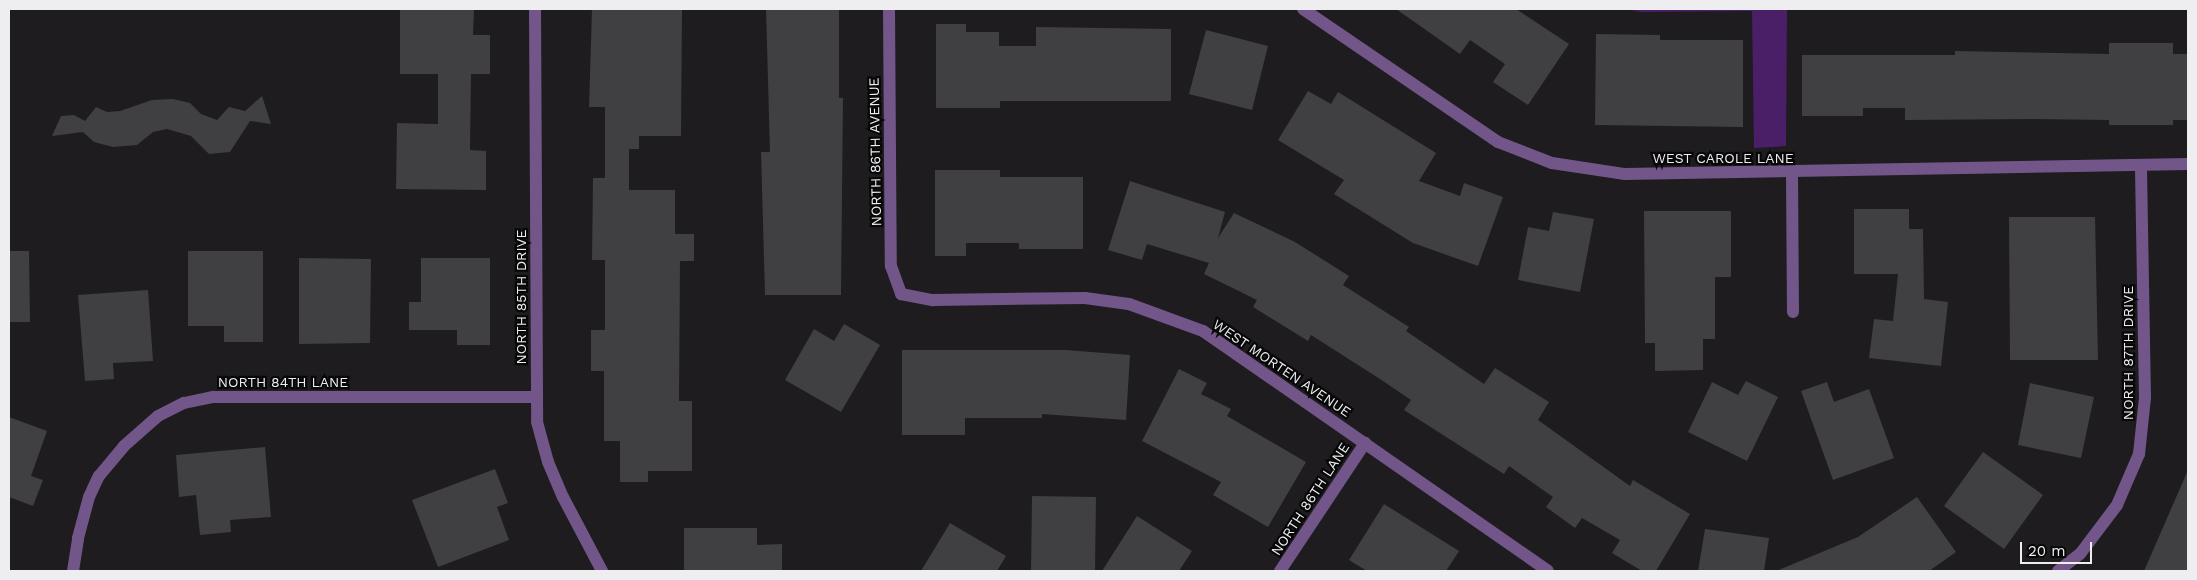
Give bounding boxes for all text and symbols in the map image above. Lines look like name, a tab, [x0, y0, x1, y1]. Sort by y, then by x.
street label: NORTH 86TH AVENUE	[865, 77, 885, 227]
street label: WEST CAROLE LANE	[1652, 150, 1794, 166]
street label: NORTH 85TH DRIVE	[513, 229, 529, 365]
street label: NORTH 87TH DRIVE	[2120, 286, 2136, 420]
street label: WEST MORTEN AVENUE	[1209, 315, 1355, 421]
street label: NORTH 84TH LANE	[218, 374, 348, 390]
street label: NORTH 86TH LANE	[1267, 440, 1353, 558]
scale bar	[2022, 532, 2094, 564]
text: 20 m	[2028, 542, 2066, 560]

